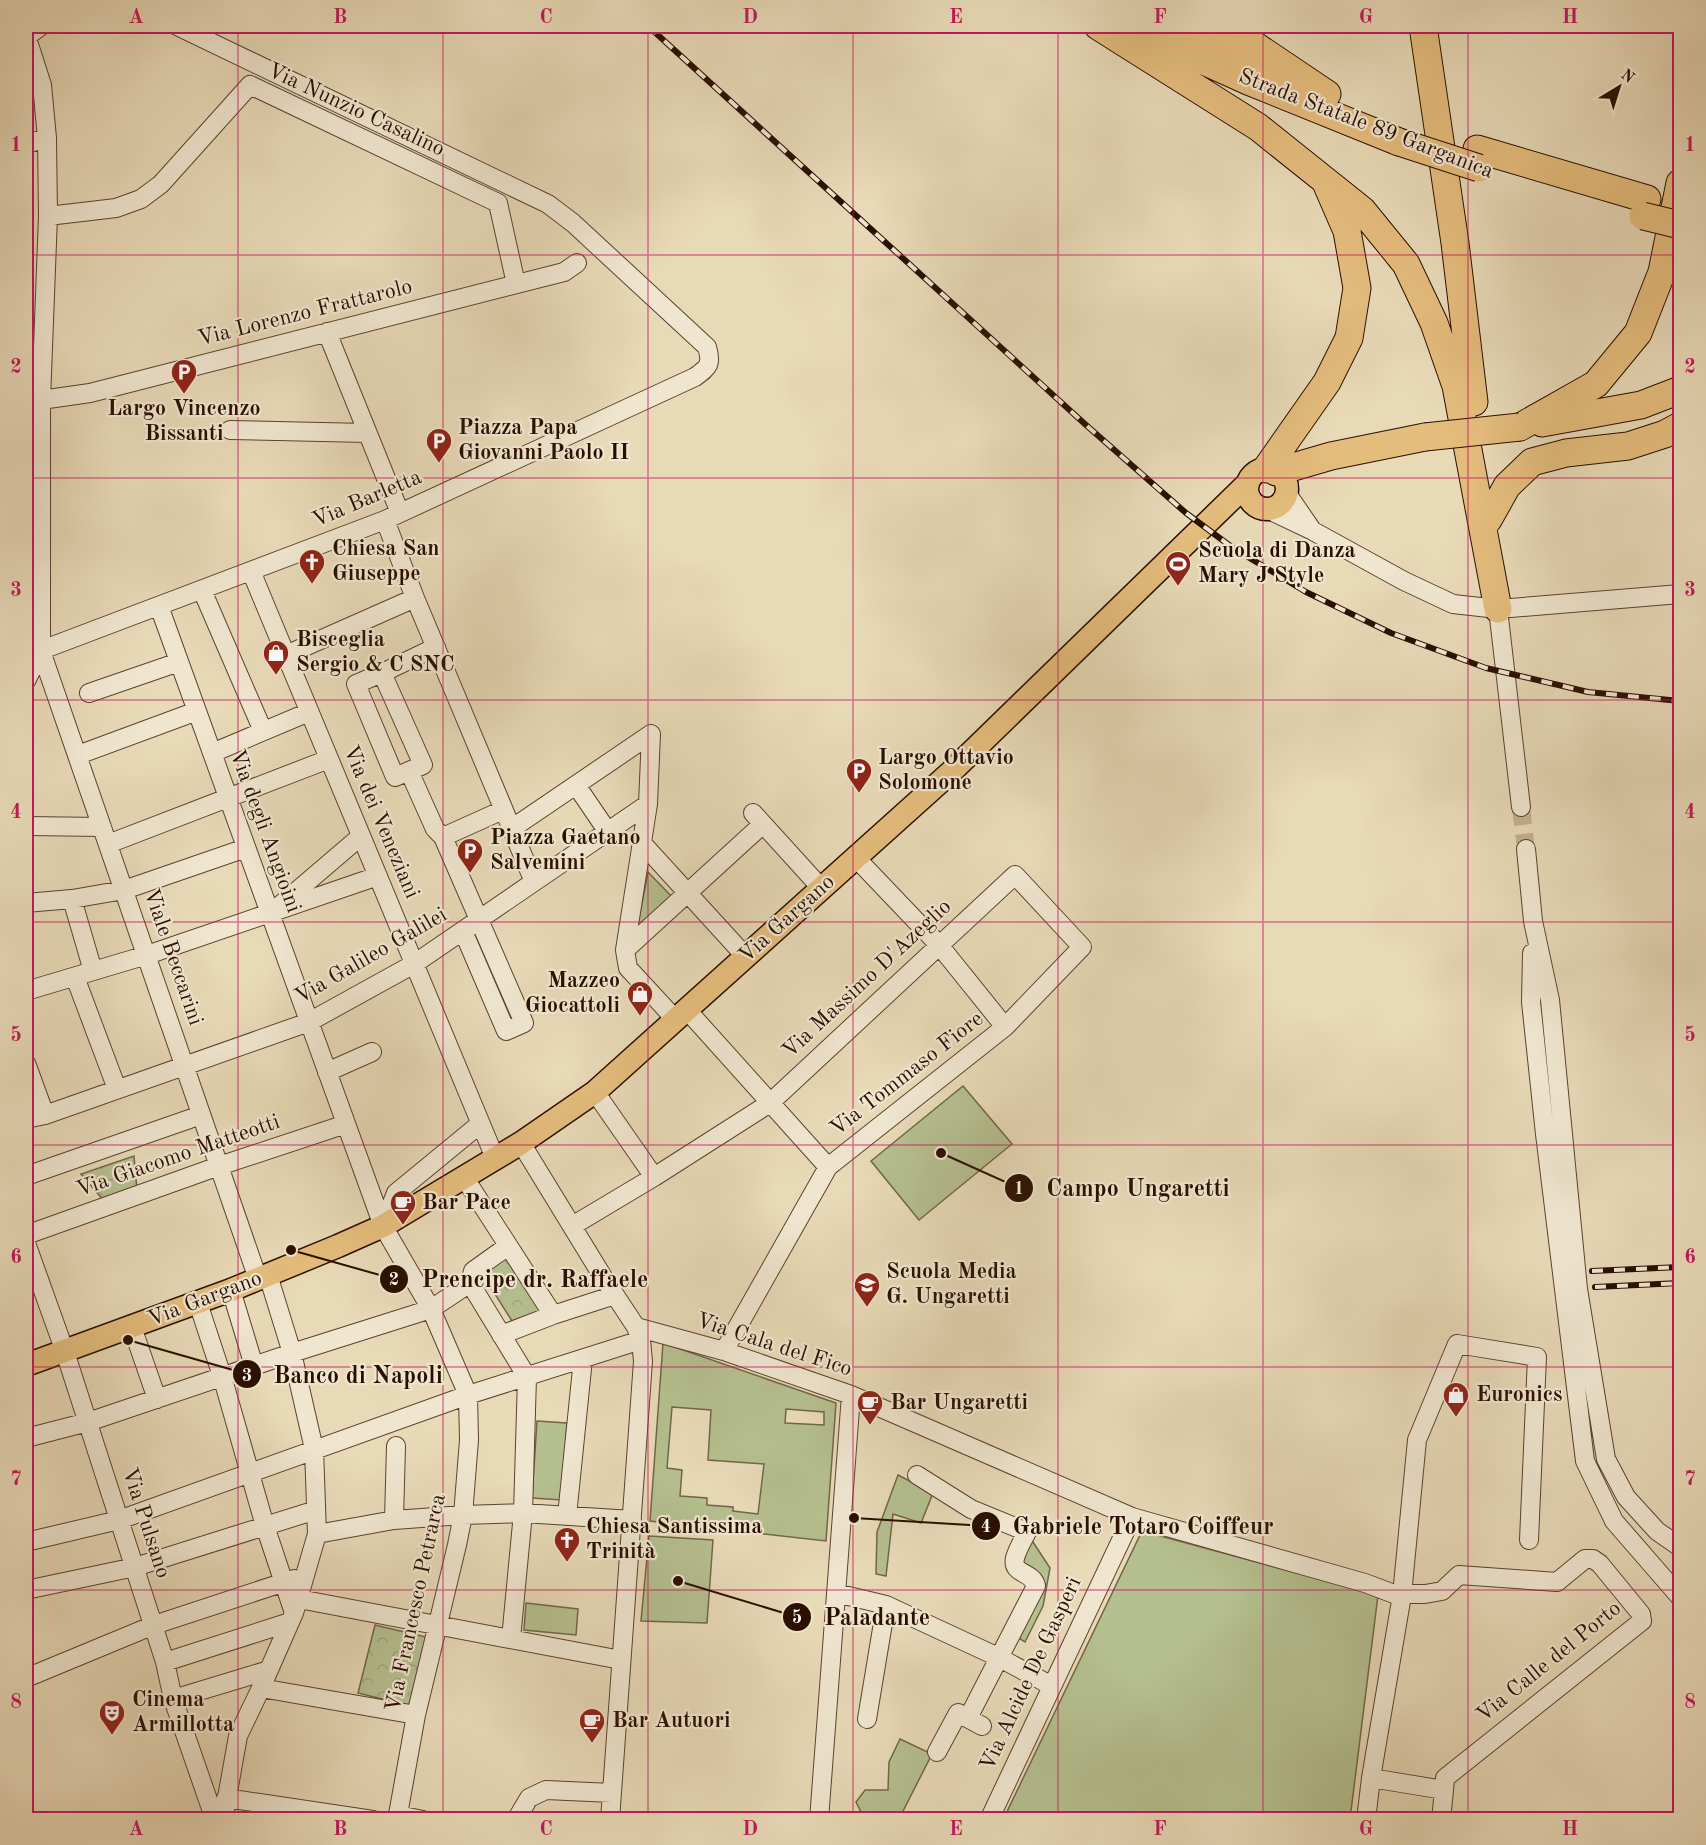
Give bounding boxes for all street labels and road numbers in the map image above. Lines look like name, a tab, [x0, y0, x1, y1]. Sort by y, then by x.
street label: Via Nunzio Casalino	[264, 59, 448, 161]
street label: Strada Statale 89 Garganica	[1235, 65, 1497, 183]
street label: Via Lorenzo Frattarolo	[195, 276, 415, 350]
street label: Via Barletta	[309, 466, 425, 532]
street label: Via dei Veneziani	[339, 742, 423, 902]
street label: Via degli Angioini	[225, 747, 305, 915]
street label: Via Gargano	[735, 871, 839, 967]
street label: Viale Beccarini	[139, 886, 207, 1028]
street label: Via Massimo D'Azeglio	[778, 895, 956, 1063]
street label: Via Galileo Galilei	[291, 904, 451, 1008]
street label: Via Tommaso Fiore	[826, 1008, 988, 1140]
street label: Via Giacomo Matteotti	[73, 1111, 283, 1201]
street label: Via Gargano	[145, 1267, 265, 1331]
street label: Via Cala del Fico	[693, 1309, 855, 1381]
street label: Via Pulsano	[118, 1465, 174, 1581]
street label: Via Francesco Petrarca	[382, 1492, 450, 1714]
street label: Via Alcide De Gasperi	[976, 1574, 1086, 1774]
street label: Via Calle del Porto	[1473, 1597, 1625, 1727]

